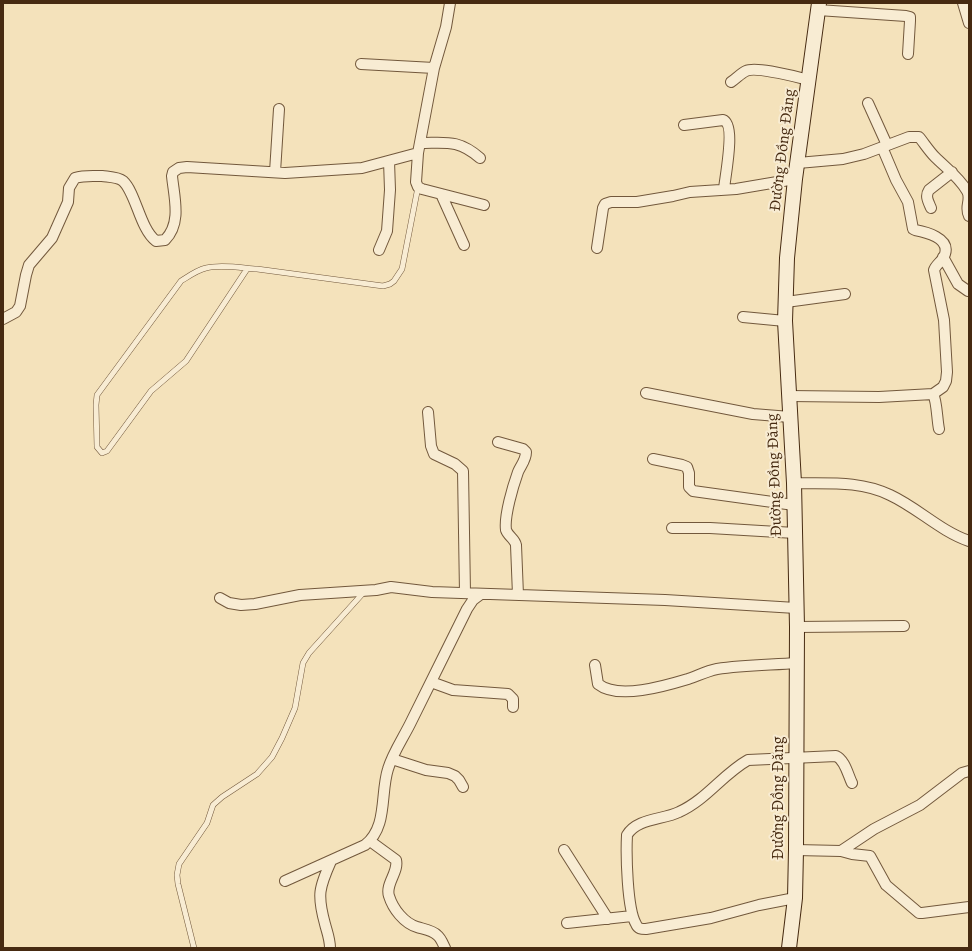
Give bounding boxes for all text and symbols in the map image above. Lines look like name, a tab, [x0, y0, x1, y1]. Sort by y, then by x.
street label: Đường Đồng Đăng	[766, 88, 800, 212]
street label: Đường Đồng Đăng	[763, 413, 787, 537]
street label: Đường Đồng Đăng	[769, 736, 789, 860]

